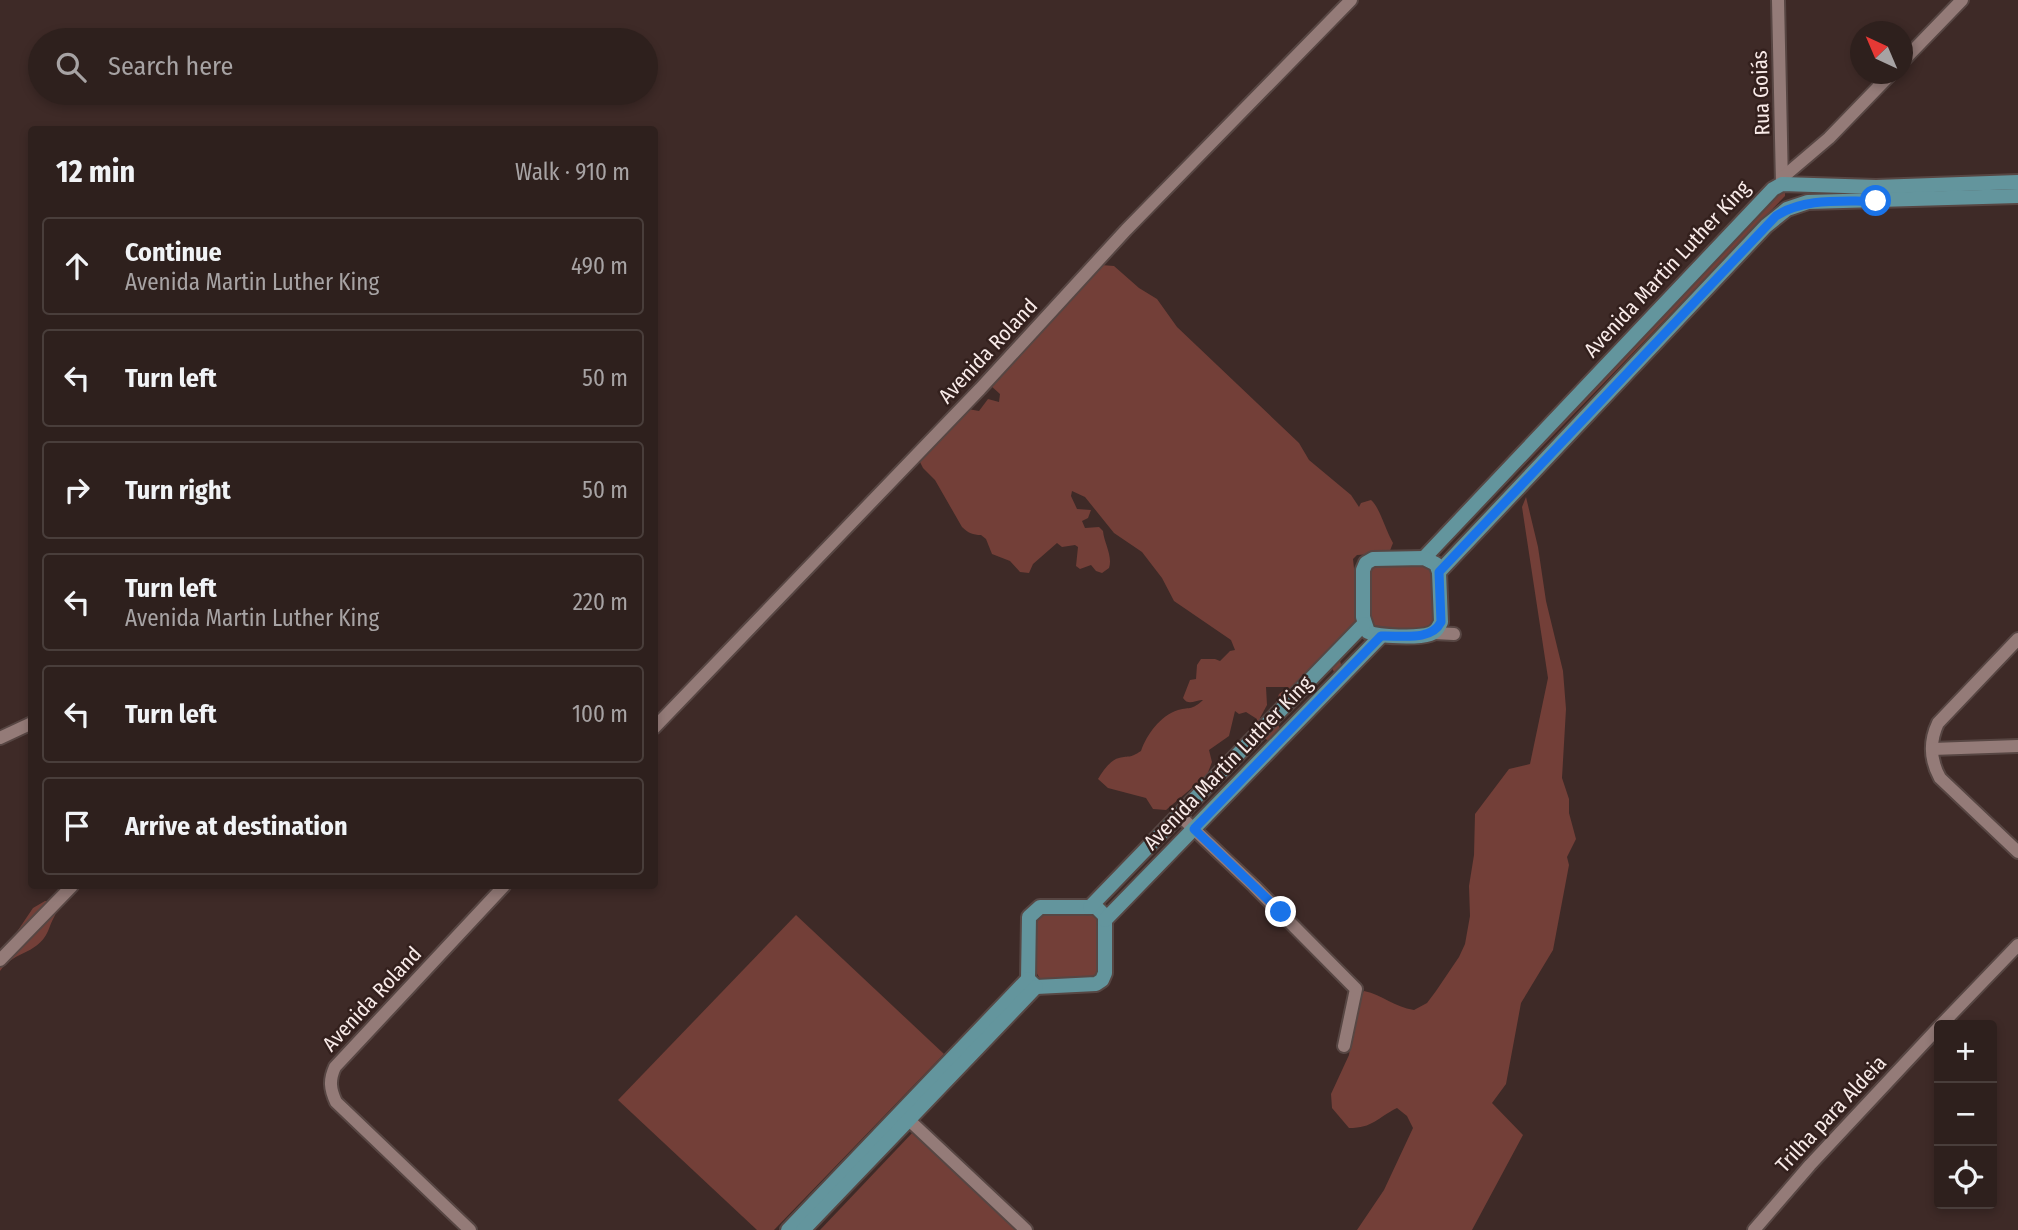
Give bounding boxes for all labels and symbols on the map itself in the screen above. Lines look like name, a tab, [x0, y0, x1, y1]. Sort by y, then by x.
north arrow	[1850, 21, 1913, 84]
street label: Rua Goiás	[1747, 50, 1775, 136]
street label: Avenida Martin Luther King	[1578, 175, 1756, 363]
route start	[1860, 185, 1891, 216]
street label: Avenida Roland	[933, 293, 1043, 409]
street label: Avenida Martin Luther King	[1138, 670, 1318, 856]
route end	[1265, 896, 1296, 927]
street label: Avenida Roland	[317, 941, 427, 1057]
street label: Trilha para Aldeia	[1770, 1050, 1892, 1178]

